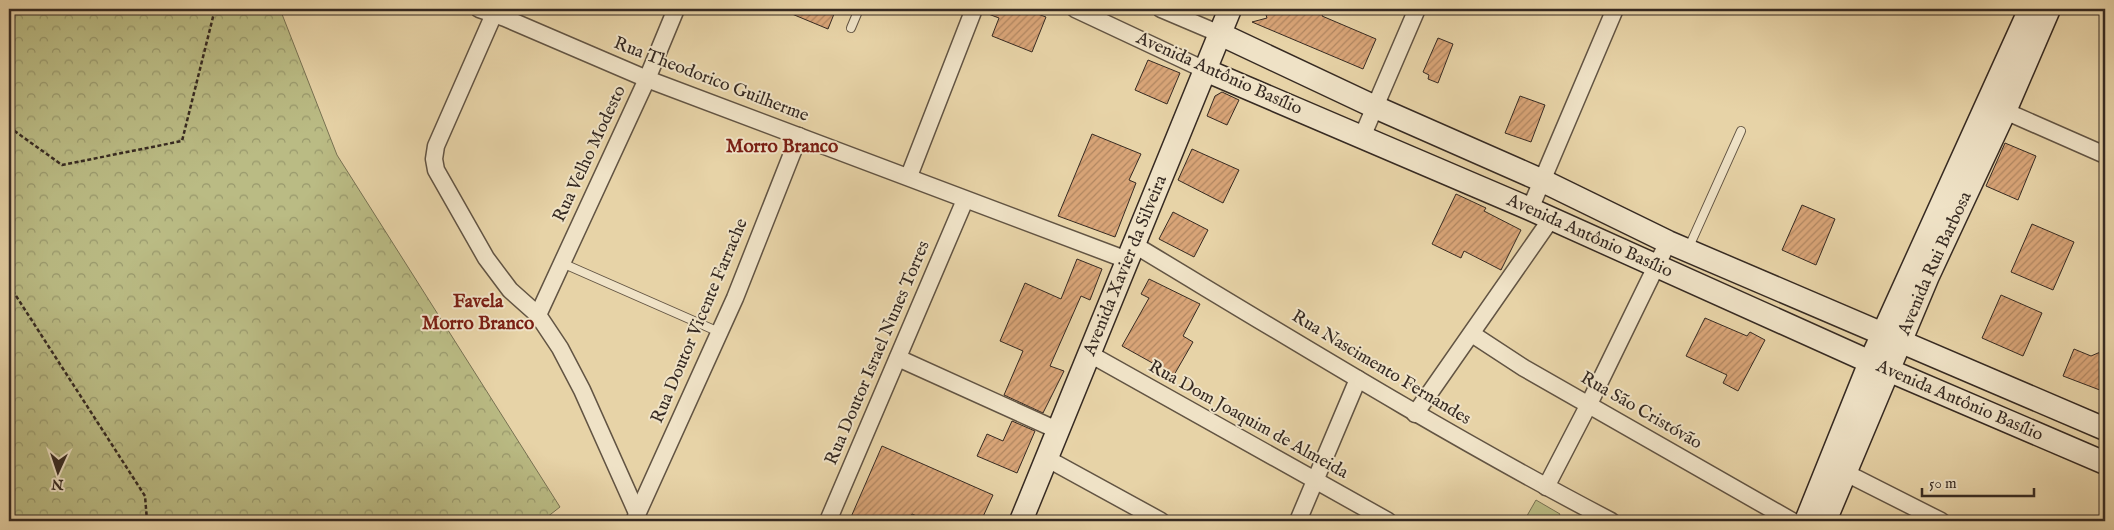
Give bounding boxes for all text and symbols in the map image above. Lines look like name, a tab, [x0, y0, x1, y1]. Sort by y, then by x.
street label: Avenida Antônio Basílio	[1132, 27, 1306, 121]
street label: Rua Theodorico Guilherme	[610, 32, 812, 128]
street label: Rua Velho Modesto	[548, 82, 632, 226]
district label: Morro Branco	[726, 135, 838, 159]
street label: Avenida Xavier da Silveira	[1078, 172, 1172, 360]
street label: Avenida Rui Barbosa	[1892, 188, 1977, 340]
street label: Avenida Antônio Basílio	[1502, 189, 1677, 283]
street label: Rua Doutor Vicente Farrache	[646, 215, 754, 427]
street label: Rua Doutor Israel Nunes Torres	[820, 237, 936, 469]
district label: Favela Morro Branco	[422, 290, 534, 336]
street label: Rua Nascimento Fernandes	[1287, 305, 1475, 431]
street label: Avenida Antônio Basílio	[1872, 354, 2047, 447]
street label: Rua Dom Joaquim de Almeida	[1144, 355, 1352, 485]
street label: Rua São Cristóvão	[1576, 367, 1706, 455]
north arrow	[32, 448, 82, 498]
scale bar	[1922, 465, 2034, 497]
text: 50 m	[1929, 474, 1957, 493]
text: N	[51, 475, 65, 493]

